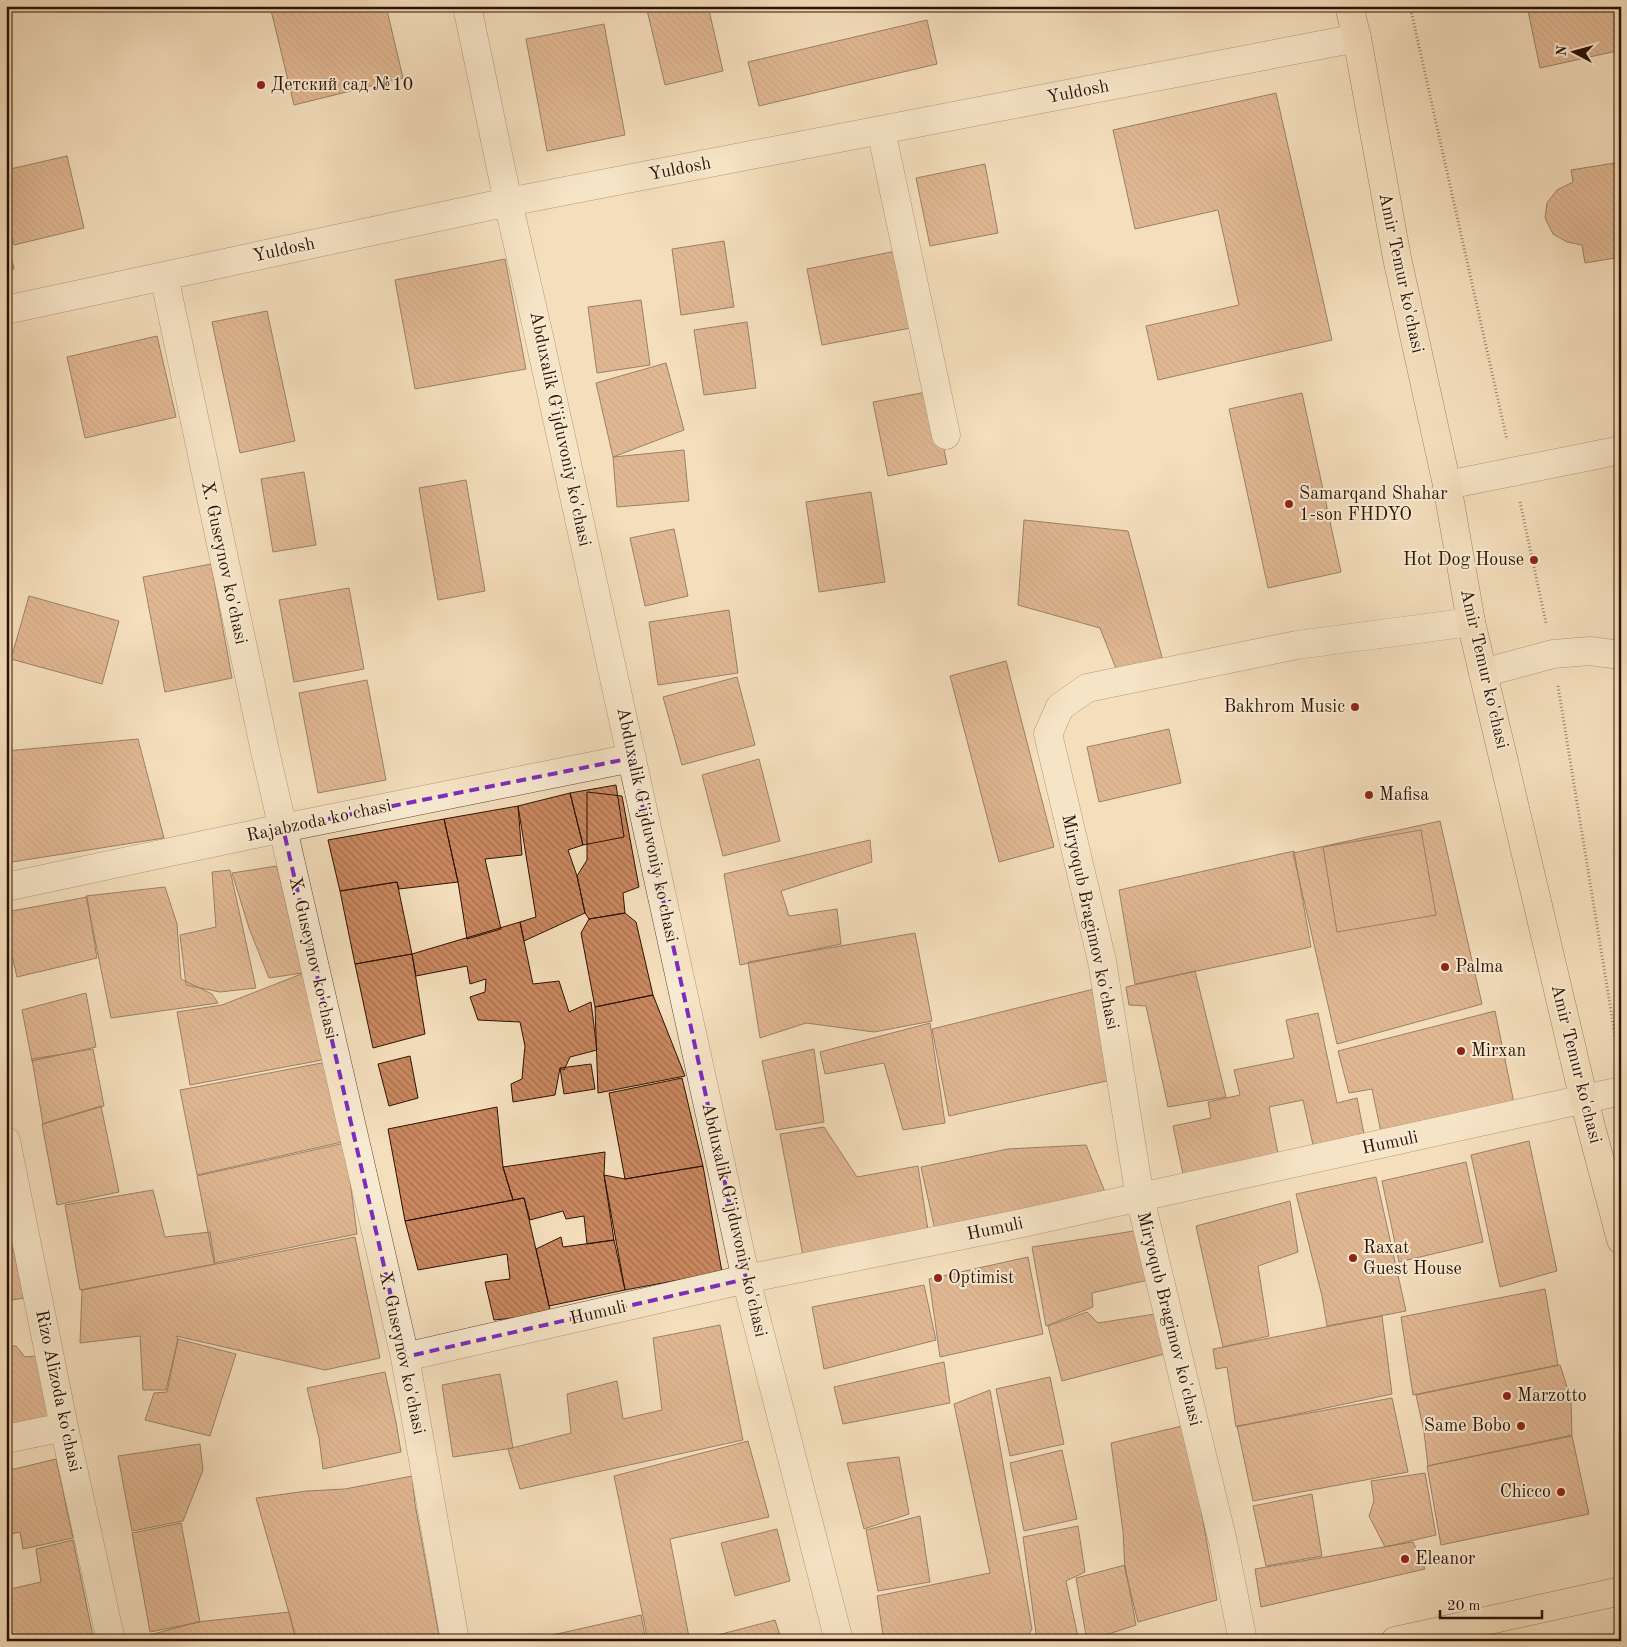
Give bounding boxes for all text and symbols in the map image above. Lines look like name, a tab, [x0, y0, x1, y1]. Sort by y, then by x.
north arrow	[1550, 28, 1600, 78]
text: N	[1555, 44, 1570, 57]
place label: Детский сад №10	[271, 76, 413, 94]
street label: Yuldosh	[1045, 77, 1111, 107]
marker: Детский сад №10	[255, 79, 267, 91]
street label: Yuldosh	[647, 154, 713, 184]
street label: Amir Temur ko'chasi	[1375, 191, 1427, 355]
street label: Yuldosh	[251, 235, 317, 265]
street label: Abduxalik G'ijduvoniy ko'chasi	[526, 310, 594, 548]
street label: X. Guseynov ko'chasi	[198, 480, 250, 646]
place label: Samarqand Shahar 1-son FHDYO	[1299, 485, 1448, 524]
marker: Samarqand Shahar 1-son FHDYO	[1283, 498, 1295, 510]
place label: Hot Dog House	[1403, 551, 1524, 569]
marker: Hot Dog House	[1528, 554, 1540, 566]
street label: Amir Temur ko'chasi	[1457, 587, 1511, 751]
place label: Bakhrom Music	[1224, 698, 1345, 716]
marker: Bakhrom Music	[1349, 701, 1361, 713]
street label: Abduxalik G'ijduvoniy ko'chasi	[613, 706, 681, 944]
place label: Mafisa	[1379, 786, 1429, 804]
marker: Mafisa	[1363, 789, 1375, 801]
street label: Rajabzoda ko'chasi	[245, 797, 393, 845]
street label: Miryoqub Bragimov ko'chasi	[1058, 813, 1122, 1032]
street label: X. Guseynov ko'chasi	[286, 875, 340, 1041]
place label: Palma	[1455, 958, 1503, 976]
marker: Palma	[1439, 961, 1451, 973]
street label: Amir Temur ko'chasi	[1548, 983, 1605, 1146]
place label: Mirxan	[1471, 1042, 1527, 1060]
marker: Mirxan	[1455, 1045, 1467, 1057]
street label: Abduxalik G'ijduvoniy ko'chasi	[698, 1101, 770, 1339]
street label: Humuli	[1360, 1128, 1420, 1158]
street label: Miryoqub Bragimov ko'chasi	[1134, 1210, 1204, 1428]
street label: Humuli	[965, 1214, 1025, 1244]
place label: Raxat Guest House	[1363, 1239, 1462, 1278]
marker: Raxat Guest House	[1347, 1252, 1359, 1264]
place label: Optimist	[948, 1269, 1014, 1287]
street label: X. Guseynov ko'chasi	[376, 1270, 428, 1436]
marker: Optimist	[932, 1272, 944, 1284]
street label: Humuli	[568, 1298, 628, 1328]
street label: Rizo Alizoda ko'chasi	[32, 1308, 84, 1474]
place label: Marzotto	[1517, 1387, 1587, 1405]
marker: Marzotto	[1501, 1390, 1513, 1402]
place label: Same Bobo	[1424, 1417, 1511, 1435]
marker: Same Bobo	[1515, 1420, 1527, 1432]
place label: Chicco	[1500, 1483, 1551, 1501]
marker: Chicco	[1555, 1486, 1567, 1498]
place label: Eleanor	[1415, 1550, 1476, 1568]
marker: Eleanor	[1399, 1553, 1411, 1565]
scale bar	[1440, 1587, 1542, 1619]
text: 20 m	[1447, 1599, 1481, 1614]

